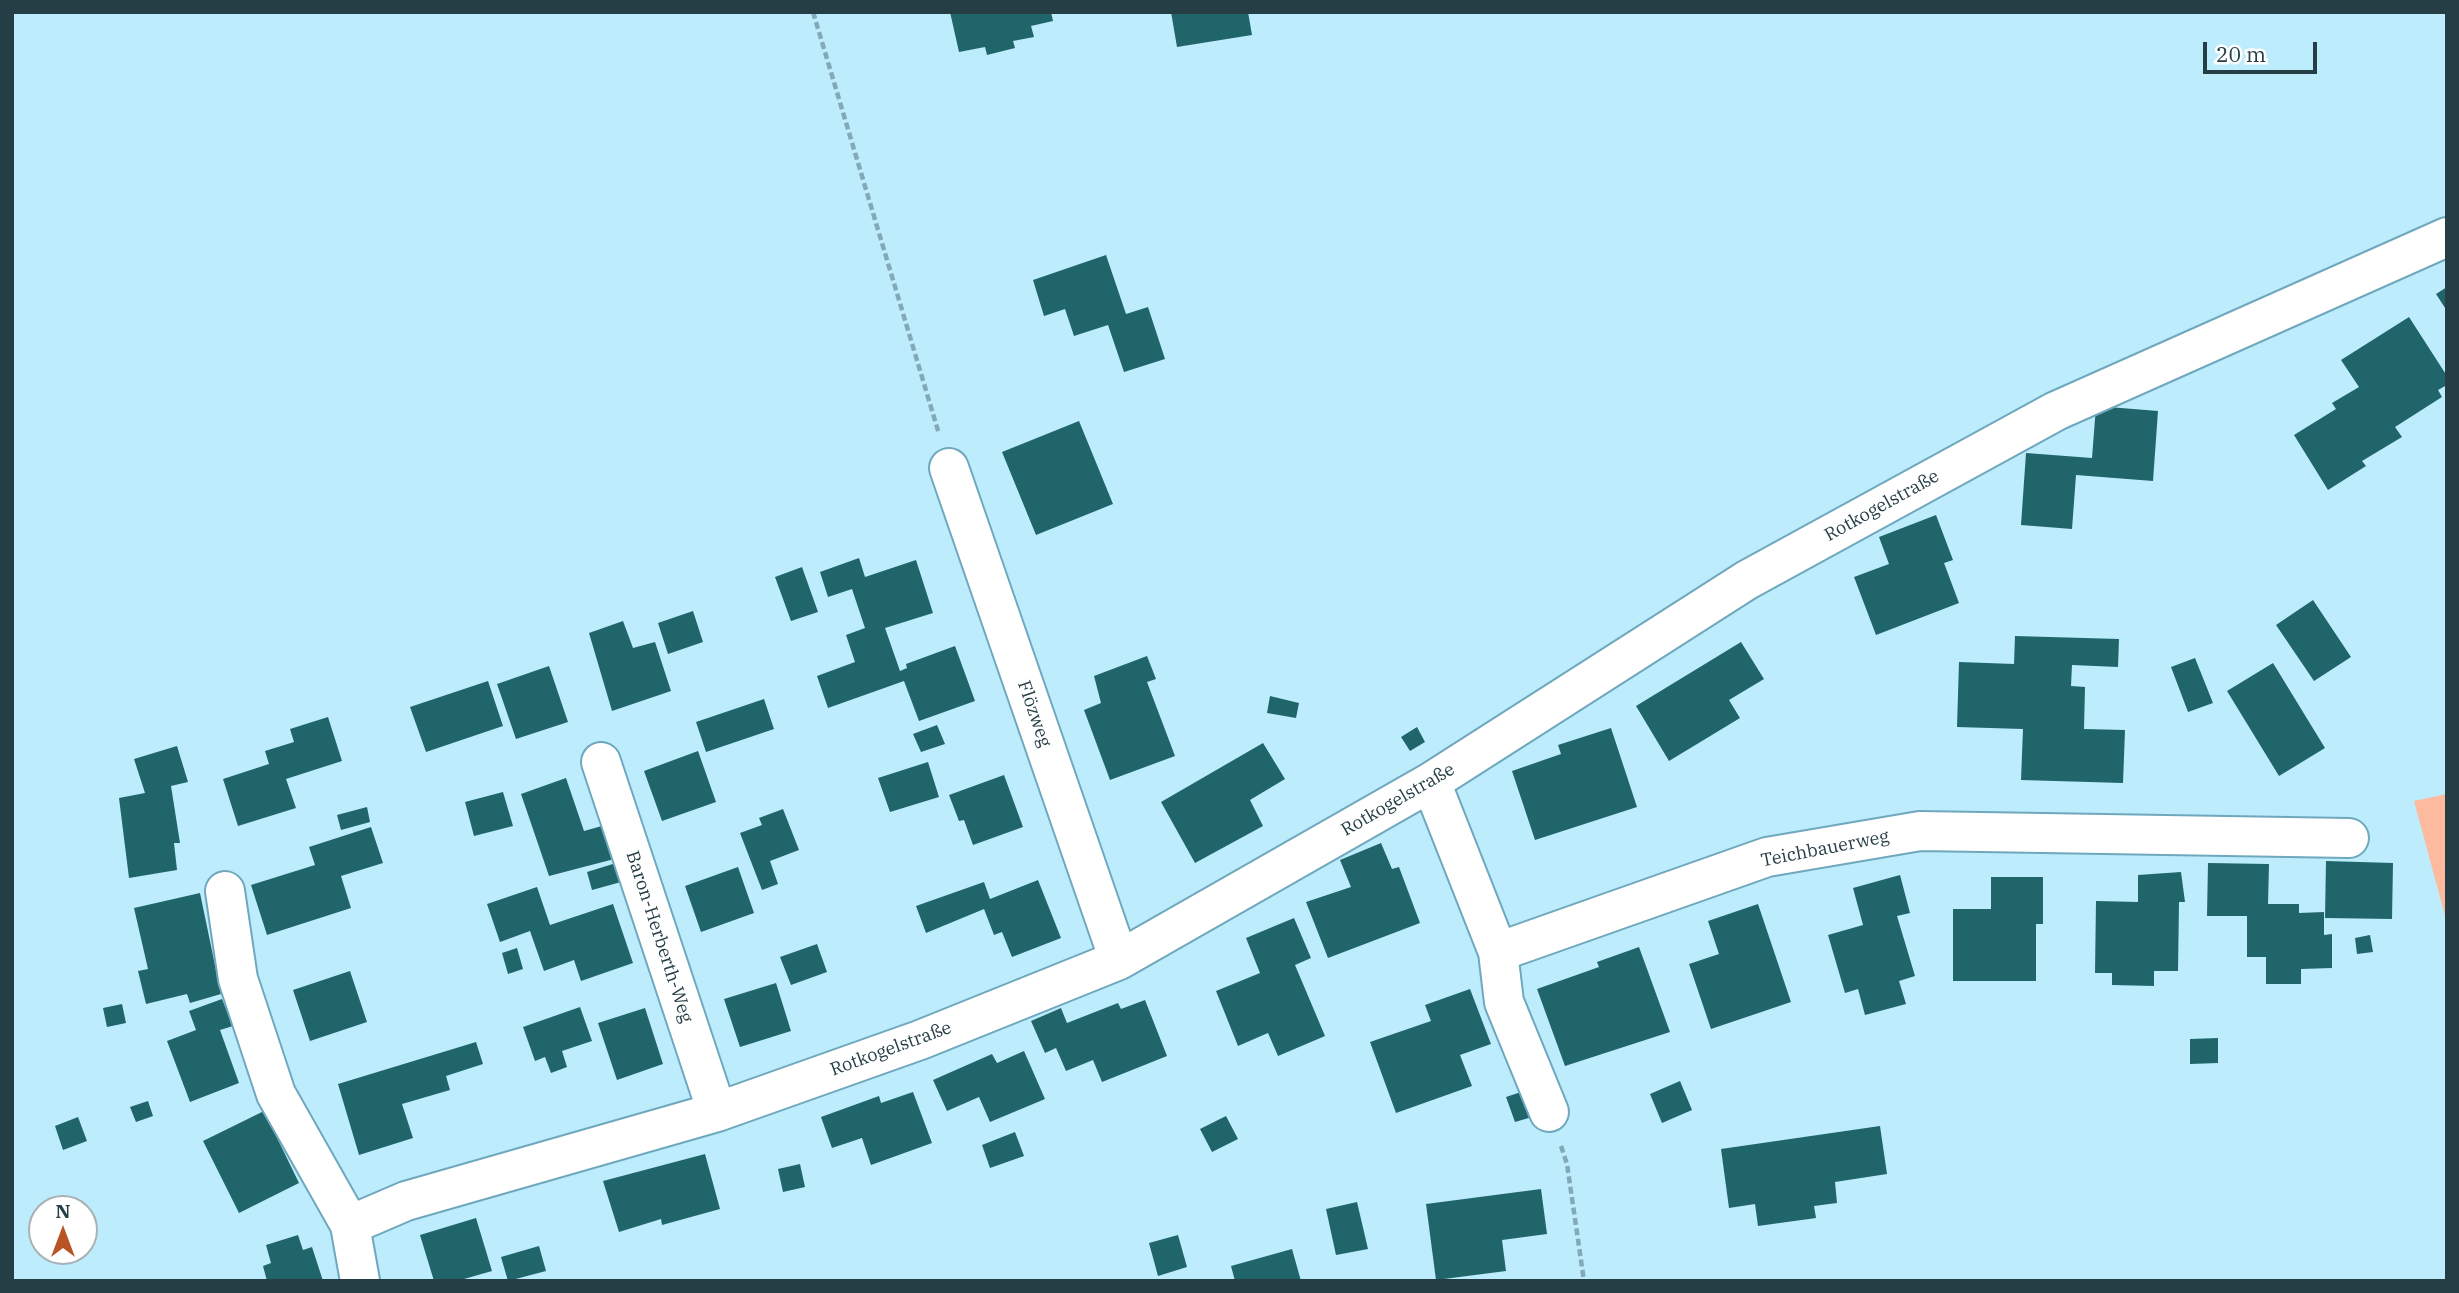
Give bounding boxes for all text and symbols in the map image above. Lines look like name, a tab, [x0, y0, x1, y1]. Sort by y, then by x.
scale bar	[2207, 28, 2321, 72]
text: 20 m	[2216, 40, 2266, 68]
street label: Rotkogelstraße	[1821, 466, 1943, 546]
street label: Flözweg	[1013, 678, 1055, 750]
street label: Rotkogelstraße	[1337, 759, 1459, 841]
street label: Teichbauerweg	[1759, 826, 1891, 872]
street label: Baron-Herberth-Weg	[621, 848, 697, 1026]
street label: Rotkogelstraße	[827, 1017, 955, 1081]
north arrow	[28, 1195, 98, 1265]
text: N	[55, 1199, 71, 1223]

